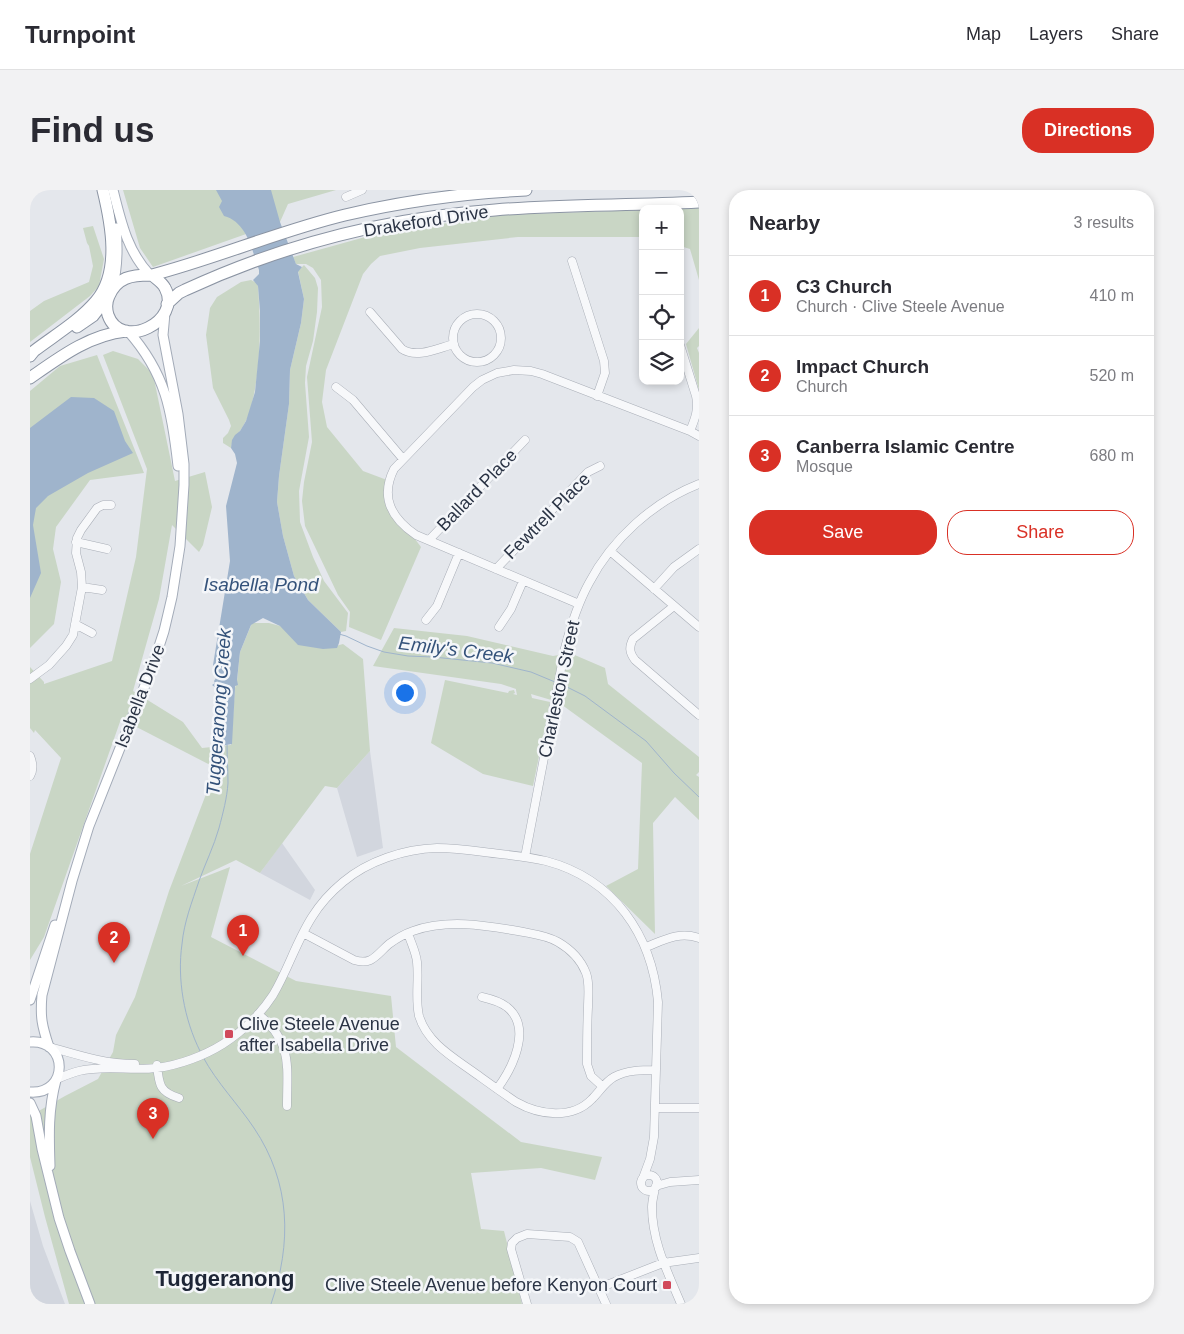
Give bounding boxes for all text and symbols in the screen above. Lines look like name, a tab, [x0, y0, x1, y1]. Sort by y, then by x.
text: Turnpoint	[25, 21, 135, 48]
text: Map	[966, 24, 1001, 44]
text: Layers	[1029, 24, 1083, 44]
text: Share	[1111, 24, 1159, 44]
button: Directions	[1022, 108, 1154, 153]
text: Find us	[30, 110, 154, 149]
street label: Drakeford Drive	[362, 201, 490, 241]
map controls	[639, 205, 684, 385]
button: +	[639, 205, 684, 250]
text: Nearby	[749, 211, 820, 234]
text: 3 results	[1074, 214, 1134, 231]
button: −	[639, 250, 684, 295]
text: C3 Church	[796, 276, 892, 297]
text: 1	[761, 287, 769, 304]
text: 410 m	[1090, 287, 1134, 304]
button: locate	[639, 295, 684, 340]
text: Church · Clive Steele Avenue	[796, 298, 1005, 315]
button: layers	[639, 340, 684, 385]
text: Impact Church	[796, 356, 929, 377]
text: 2	[761, 367, 769, 384]
text: 520 m	[1090, 367, 1134, 384]
text: Church	[796, 378, 848, 395]
text: Canberra Islamic Centre	[796, 436, 1015, 457]
street label: Ballard Place	[433, 445, 521, 535]
text: 3	[761, 447, 769, 464]
text: 680 m	[1090, 447, 1134, 464]
text: Mosque	[796, 458, 853, 475]
street label: Fewtrell Place	[500, 469, 594, 563]
button: Save	[749, 510, 937, 555]
button: Share	[947, 510, 1134, 555]
water label: Isabella Pond	[203, 574, 320, 595]
street label: Charleston Street	[535, 618, 583, 760]
water label: Tuggeranong Creek	[202, 626, 235, 796]
water label: Emily's Creek	[397, 632, 516, 667]
street label: Isabella Drive	[111, 642, 169, 750]
your location	[392, 680, 418, 706]
pin: 1	[227, 915, 259, 956]
pin: 2	[98, 922, 130, 963]
place label: Clive Steele Avenue after Isabella Drive	[239, 1014, 400, 1055]
marker: Clive Steele Avenue after Isabella Drive	[223, 1028, 235, 1040]
pin: 3	[137, 1098, 169, 1139]
district label: Tuggeranong	[156, 1266, 294, 1291]
place label: Clive Steele Avenue before Kenyon Court	[325, 1275, 657, 1295]
marker: Clive Steele Avenue before Kenyon Court	[661, 1279, 673, 1291]

